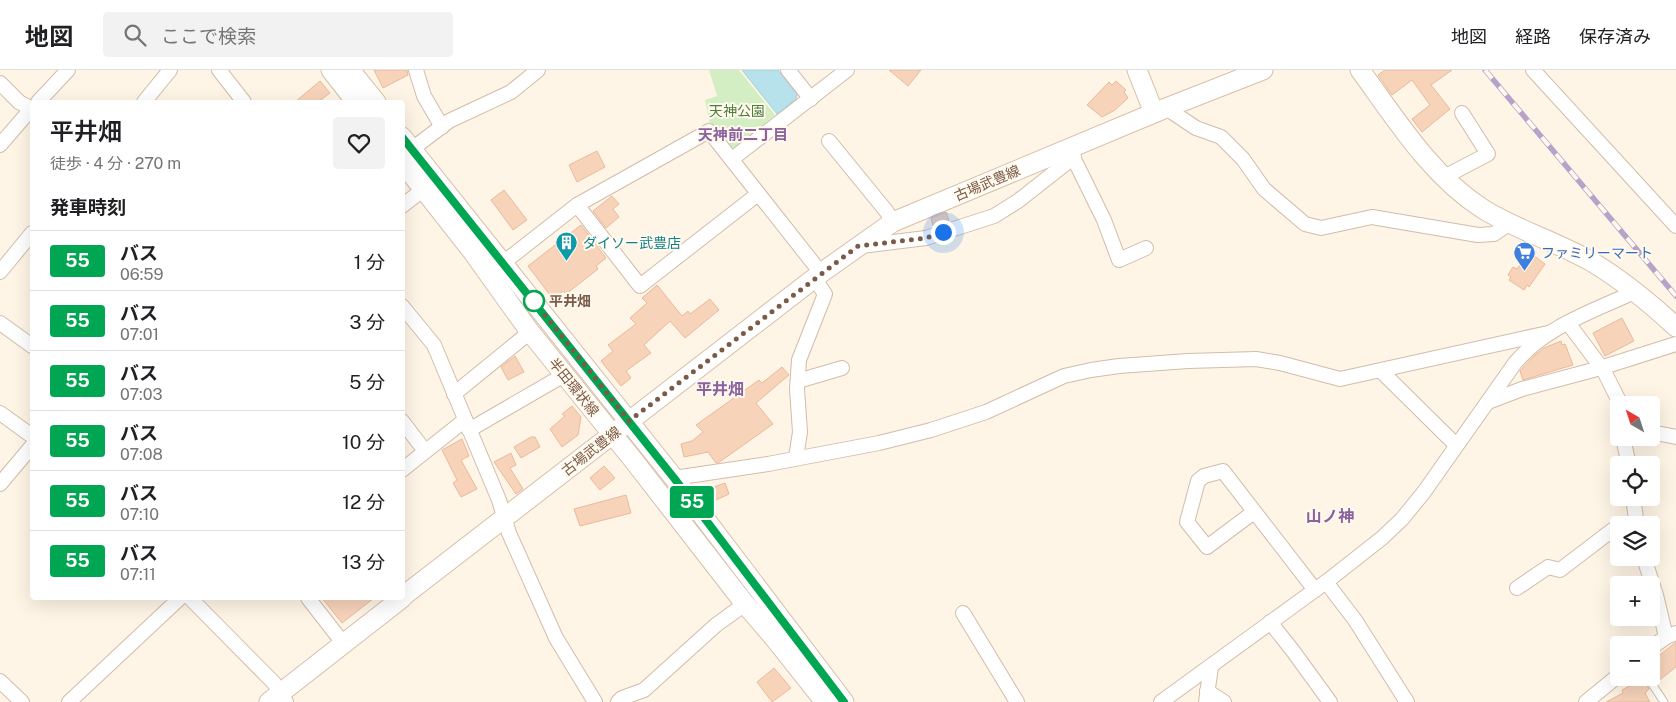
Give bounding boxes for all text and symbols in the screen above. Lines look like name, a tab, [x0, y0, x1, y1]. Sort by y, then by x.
search box	[103, 12, 453, 57]
icon: search	[121, 21, 149, 49]
text: 地図	[25, 22, 73, 50]
text: ここで検索	[161, 25, 256, 47]
text: 地図	[1451, 26, 1487, 47]
text: 経路	[1515, 26, 1551, 47]
text: 保存済み	[1579, 26, 1651, 47]
park label: 天神公園	[709, 103, 765, 119]
text: 平井畑	[50, 117, 122, 145]
button: heart	[333, 117, 385, 169]
district label: 天神前二丁目	[698, 126, 788, 143]
text: 徒歩 · 4 分 · 270 m	[50, 154, 181, 173]
street label: 古場武豊線	[952, 162, 1022, 204]
text: 発車時刻	[50, 196, 126, 218]
your location	[931, 220, 956, 245]
building icon: ダイソー武豊店	[555, 231, 579, 262]
place label: ダイソー武豊店	[583, 235, 681, 251]
supermarket icon: ファミリーマート	[1513, 241, 1537, 272]
text: バス	[120, 242, 158, 264]
place label: ファミリーマート	[1541, 245, 1653, 261]
text: 55	[65, 250, 90, 271]
text: 1 分	[354, 251, 385, 273]
text: 06:59	[120, 265, 164, 284]
marker: 平井畑	[523, 290, 545, 312]
place label: 平井畑	[549, 293, 591, 309]
text: バス	[120, 302, 158, 324]
text: 55	[65, 310, 90, 331]
text: 3 分	[349, 311, 385, 333]
text: 07:01	[120, 325, 159, 344]
street label: 半田環状線	[546, 355, 602, 419]
text: バス	[120, 362, 158, 384]
text: 55	[65, 370, 90, 391]
text: 5 分	[349, 371, 385, 393]
district label: 平井畑	[696, 380, 744, 399]
text: 07:03	[120, 385, 162, 404]
north arrow	[1610, 396, 1660, 446]
map controls	[1610, 396, 1660, 686]
text: バス	[120, 422, 158, 444]
street label: 古場武豊線	[558, 423, 624, 479]
text: 55	[65, 430, 90, 451]
text: 10 分	[342, 431, 385, 453]
text: 07:08	[120, 445, 163, 464]
button: locate	[1610, 456, 1660, 506]
text: バス	[120, 482, 158, 504]
line badge: 55	[670, 486, 714, 518]
text: 55	[65, 490, 90, 511]
text: 12 分	[342, 491, 385, 513]
text: 55	[680, 491, 704, 512]
text: 07:10	[120, 505, 159, 524]
district label: 山ノ神	[1306, 507, 1354, 526]
button: layers	[1610, 516, 1660, 566]
text: バス	[120, 542, 158, 564]
text: 55	[65, 550, 90, 571]
text: 13 分	[342, 551, 385, 573]
text: 07:11	[120, 565, 156, 584]
button: +	[1610, 576, 1660, 626]
button: −	[1610, 636, 1660, 686]

